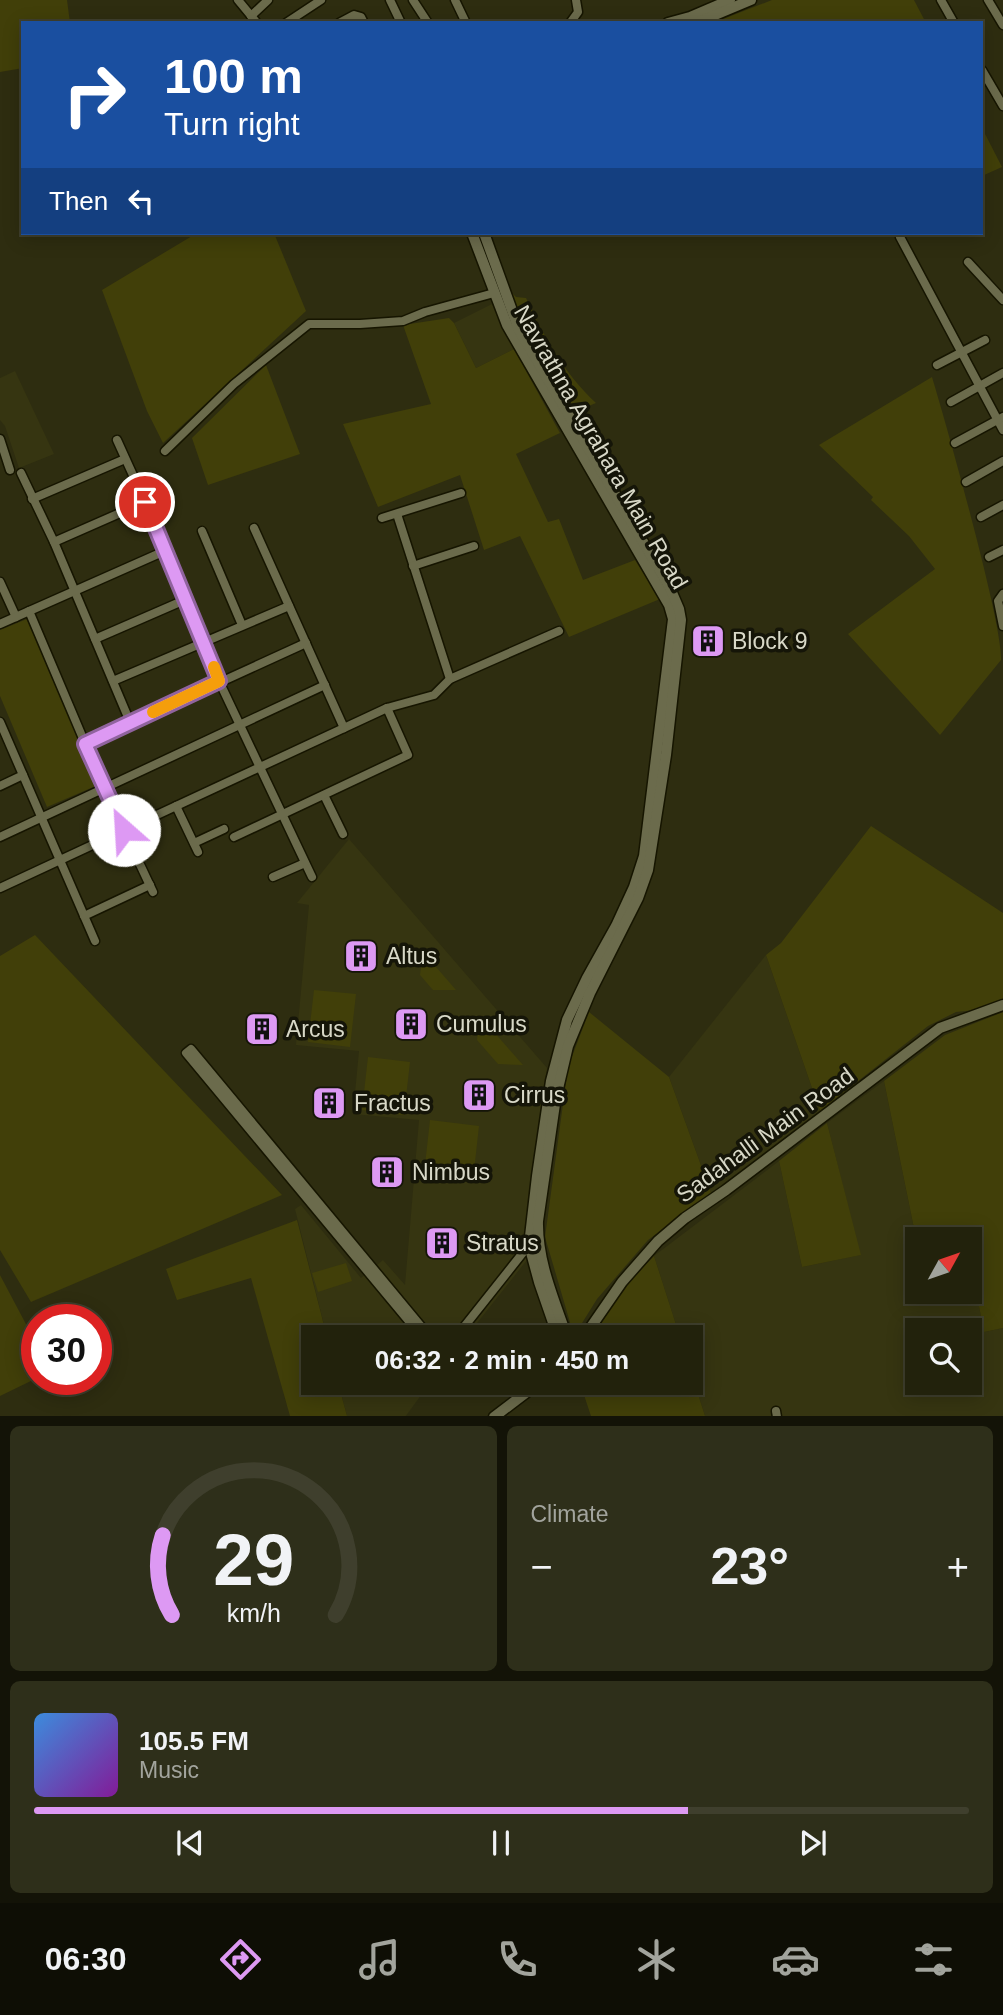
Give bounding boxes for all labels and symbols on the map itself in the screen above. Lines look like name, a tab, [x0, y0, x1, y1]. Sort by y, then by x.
street label: Navrathna Agrahara Main Road	[509, 300, 693, 594]
pin	[115, 472, 175, 532]
building icon: Block 9	[689, 622, 727, 660]
place label: Block 9	[732, 628, 807, 654]
position arrow	[87, 793, 161, 867]
building icon: Altus	[342, 937, 380, 975]
place label: Altus	[386, 943, 437, 969]
building icon: Cumulus	[392, 1005, 430, 1043]
building icon: Arcus	[243, 1010, 281, 1048]
place label: Cumulus	[436, 1011, 527, 1037]
place label: Arcus	[286, 1016, 345, 1042]
street label: Sadahalli Main Road	[672, 1062, 858, 1208]
building icon: Cirrus	[460, 1076, 498, 1114]
place label: Cirrus	[504, 1082, 565, 1108]
building icon: Fractus	[310, 1084, 348, 1122]
place label: Fractus	[354, 1090, 431, 1116]
building icon: Nimbus	[368, 1153, 406, 1191]
place label: Nimbus	[412, 1159, 490, 1185]
building icon: Stratus	[423, 1224, 461, 1262]
north arrow	[905, 1227, 982, 1304]
place label: Stratus	[466, 1230, 539, 1256]
speed limit sign: 30	[21, 1304, 112, 1395]

